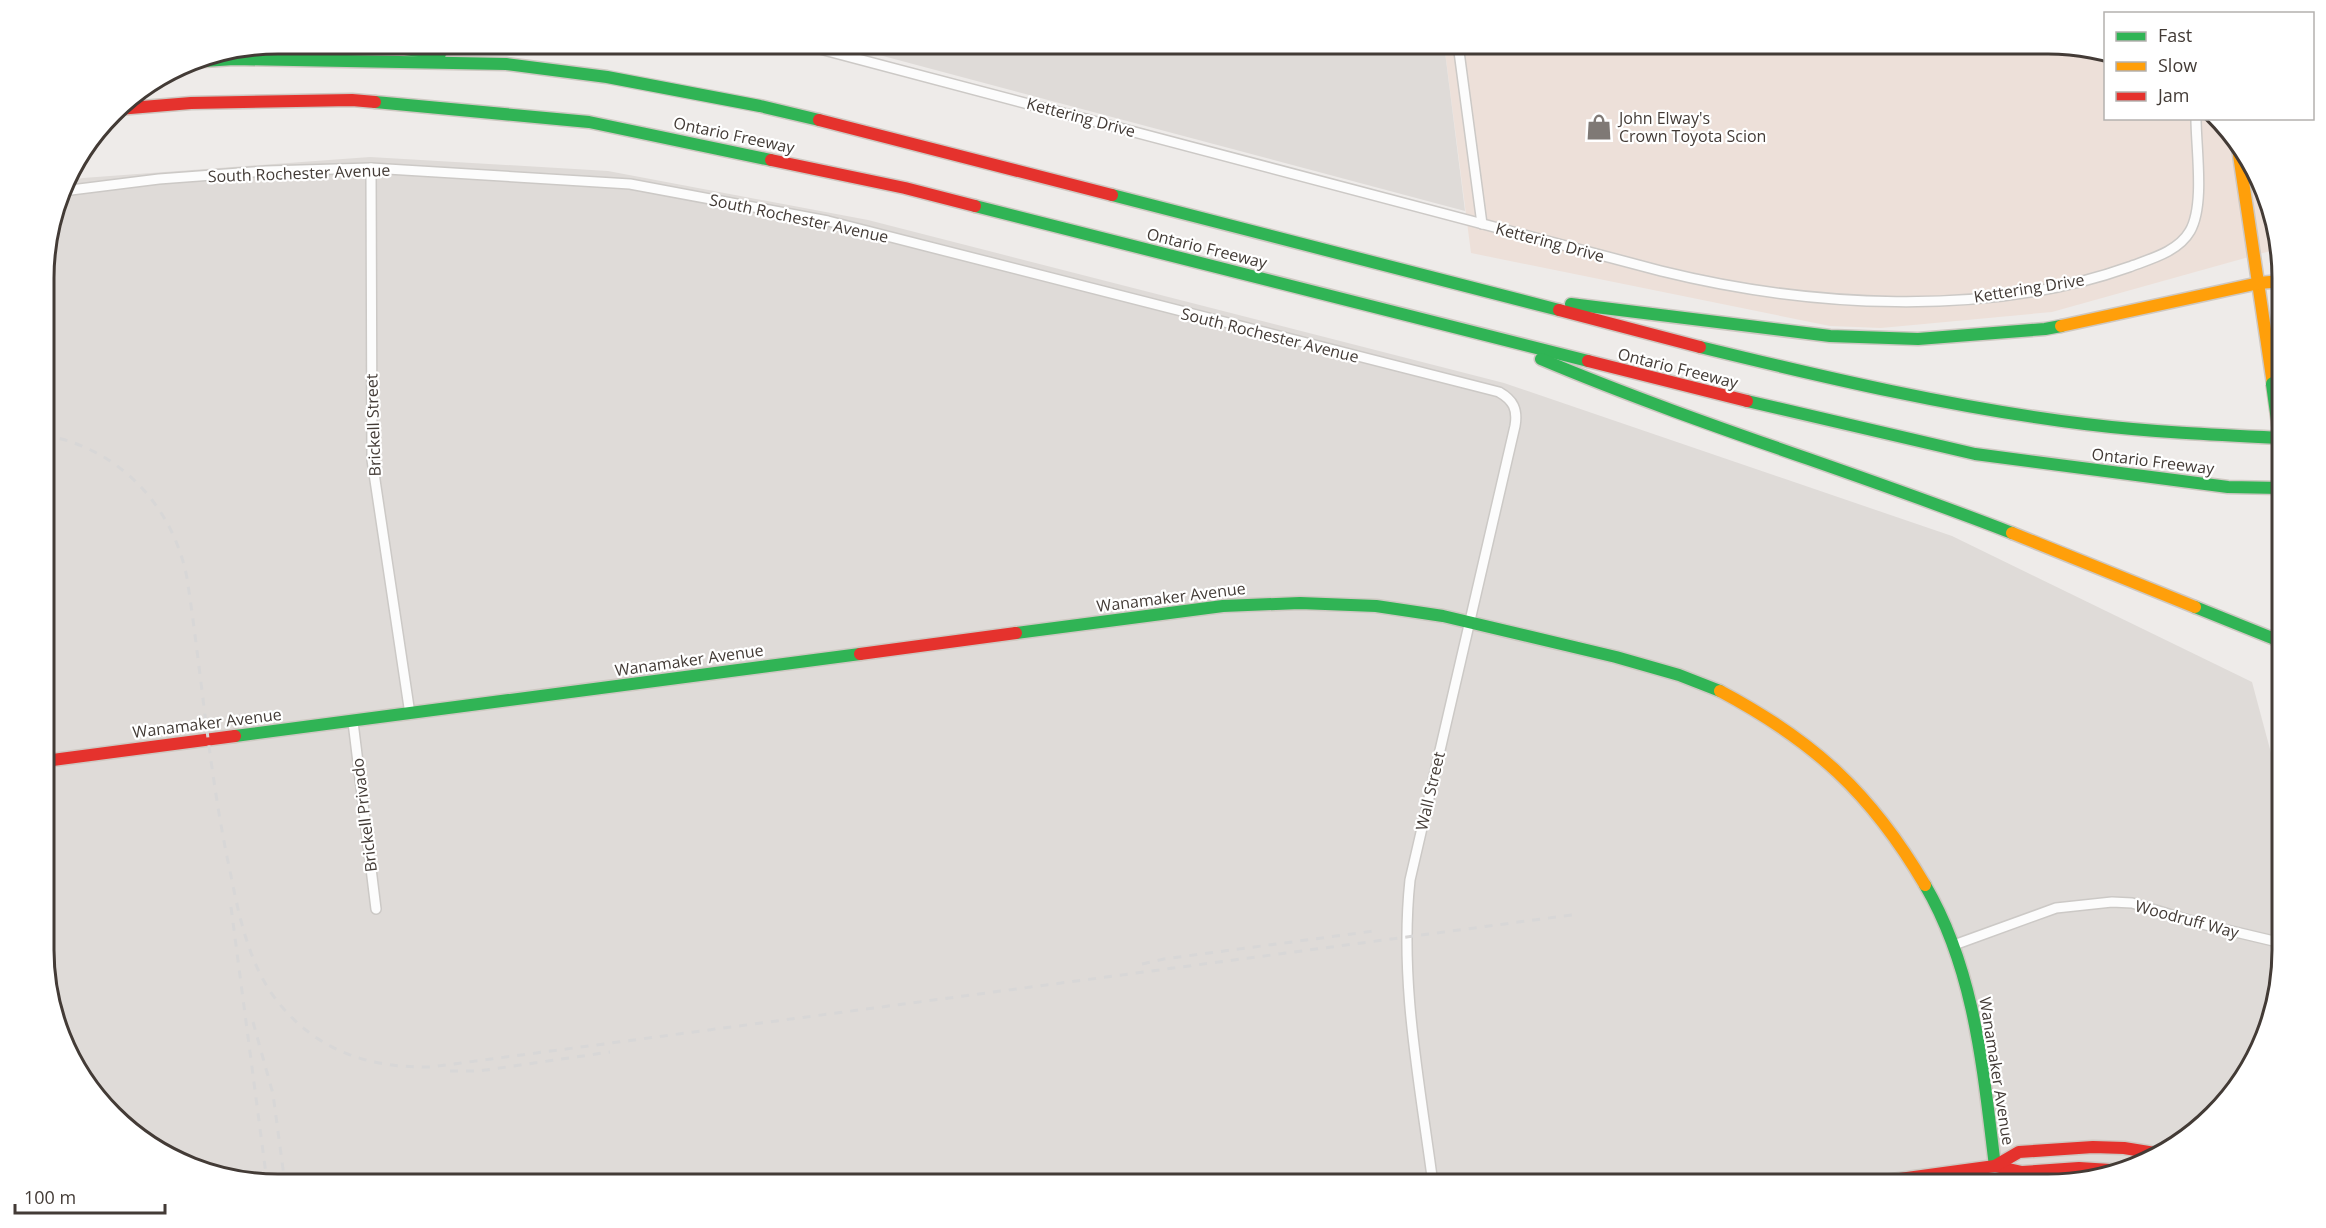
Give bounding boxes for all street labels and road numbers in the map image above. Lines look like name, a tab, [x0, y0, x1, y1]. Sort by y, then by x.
street label: Kettering Drive	[1024, 92, 1138, 142]
street label: Ontario Freeway	[671, 111, 798, 159]
street label: South Rochester Avenue	[207, 159, 391, 187]
street label: South Rochester Avenue	[707, 188, 891, 248]
street label: Kettering Drive	[1493, 217, 1607, 267]
street label: Ontario Freeway	[1145, 222, 1270, 274]
street label: Kettering Drive	[1972, 268, 2086, 308]
street label: South Rochester Avenue	[1179, 302, 1361, 368]
street label: Ontario Freeway	[1616, 342, 1741, 394]
street label: Brickell Street	[360, 373, 386, 477]
street label: Ontario Freeway	[2090, 443, 2216, 480]
street label: Wanamaker Avenue	[1095, 577, 1247, 617]
street label: Wanamaker Avenue	[613, 639, 765, 681]
street label: Wanamaker Avenue	[131, 703, 283, 743]
street label: Wall Street	[1410, 749, 1450, 833]
street label: Brickell Privado	[346, 757, 382, 873]
street label: Woodruff Way	[2133, 895, 2242, 944]
street label: Wanamaker Avenue	[1974, 995, 2020, 1147]

